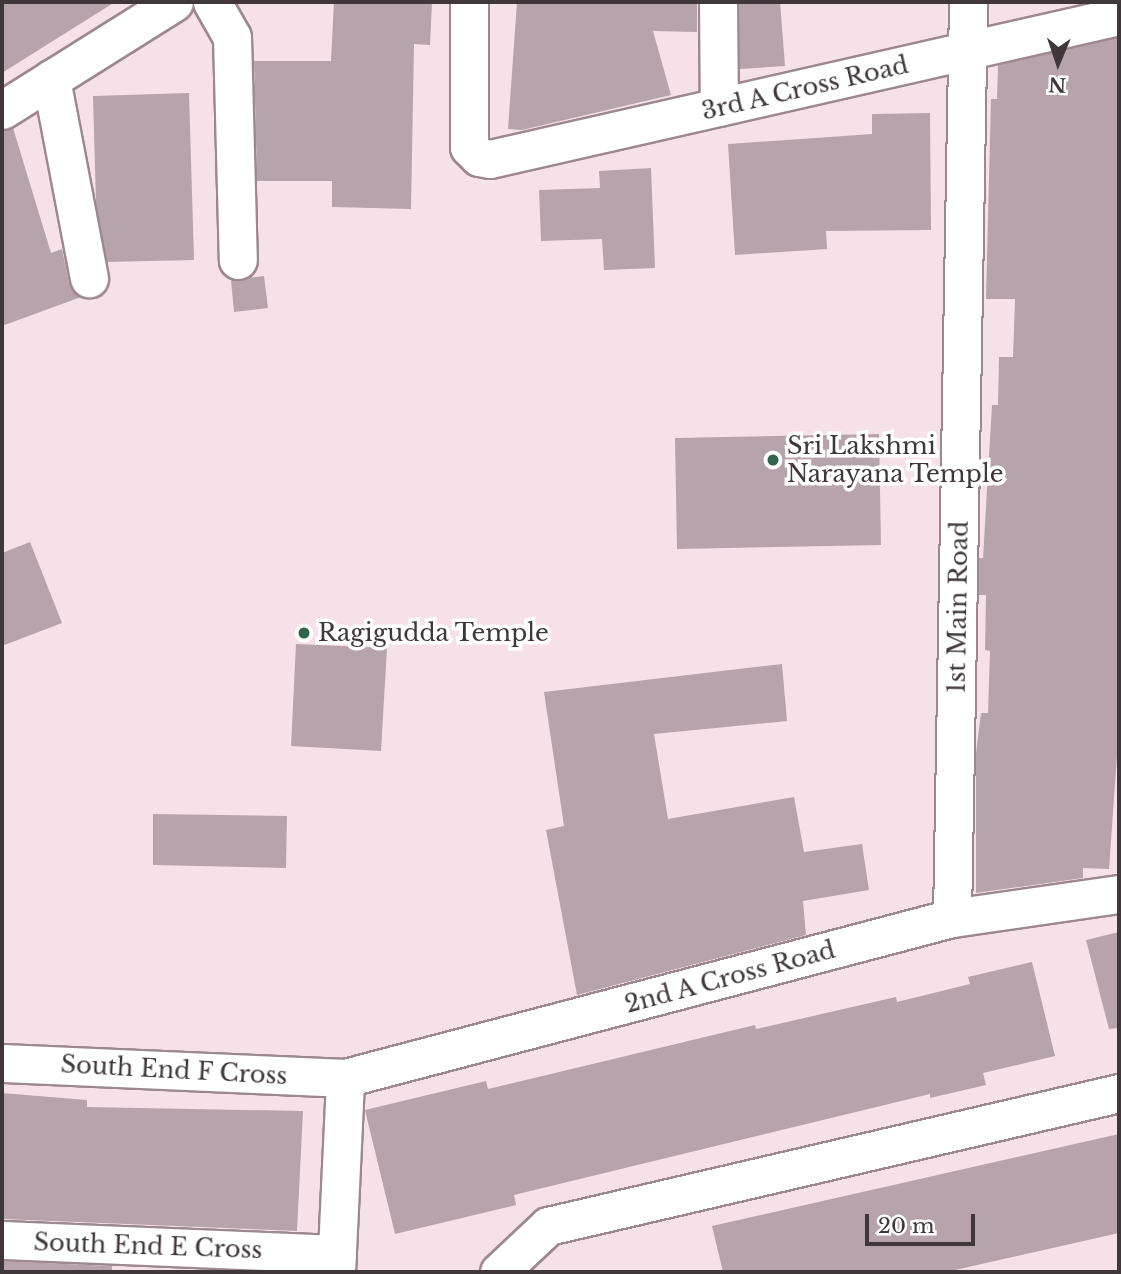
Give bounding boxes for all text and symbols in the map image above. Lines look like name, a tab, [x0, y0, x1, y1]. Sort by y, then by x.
north arrow	[1023, 28, 1093, 98]
street label: 3rd A Cross Road	[698, 50, 912, 126]
text: N	[1048, 73, 1067, 96]
place label: Sri Lakshmi Narayana Temple	[787, 432, 1004, 488]
marker: Sri Lakshmi Narayana Temple	[765, 452, 781, 468]
street label: 1st Main Road	[942, 521, 974, 693]
place label: Ragigudda Temple	[318, 619, 550, 647]
marker: Ragigudda Temple	[296, 625, 312, 641]
street label: 2nd A Cross Road	[621, 935, 839, 1019]
street label: South End F Cross	[60, 1050, 288, 1090]
scale bar	[869, 1200, 979, 1244]
text: 20 m	[878, 1213, 935, 1239]
street label: South End E Cross	[33, 1228, 263, 1264]

